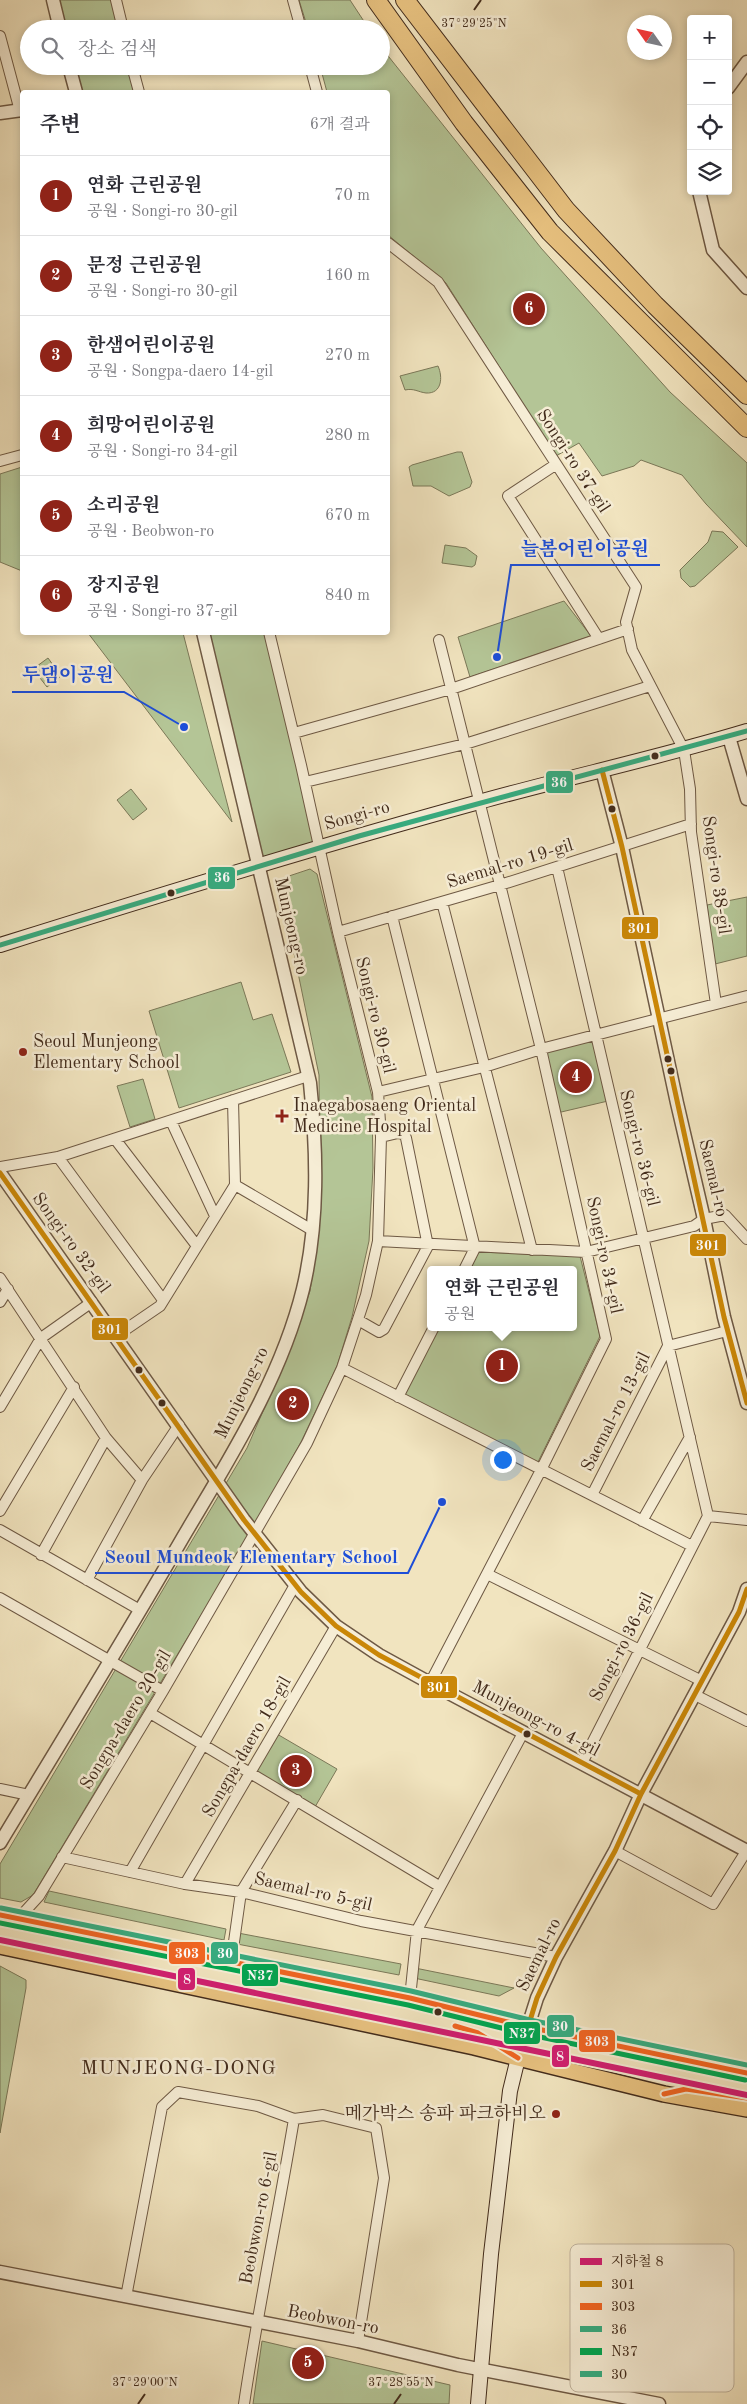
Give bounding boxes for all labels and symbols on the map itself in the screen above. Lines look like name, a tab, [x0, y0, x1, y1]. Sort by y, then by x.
north arrow	[627, 15, 672, 60]
text: 37°29'25"N	[441, 17, 507, 30]
pin: 6	[513, 290, 545, 328]
street label: Songi-ro 37-gil	[533, 406, 613, 516]
callout: 늘봄어린이공원	[511, 531, 660, 565]
text: 늘봄어린이공원	[521, 538, 649, 560]
callout: 두댐이공원	[12, 658, 124, 692]
text: 두댐이공원	[22, 664, 114, 686]
unlabelled marker	[650, 751, 660, 761]
line badge: 36	[545, 770, 574, 794]
text: 36	[551, 776, 567, 790]
street label: Songi-ro	[322, 798, 392, 834]
unlabelled marker	[607, 804, 617, 814]
street label: Songi-ro 38-gil	[699, 815, 733, 935]
street label: Saemal-ro 19-gil	[445, 836, 576, 892]
line badge: 36	[207, 866, 236, 890]
text: 36	[214, 871, 230, 885]
street label: Munjeong-ro	[271, 875, 311, 977]
unlabelled marker	[166, 888, 176, 898]
line badge: 301	[621, 916, 659, 940]
text: 301	[628, 922, 652, 936]
street label: Songi-ro 30-gil	[352, 955, 398, 1075]
place label: Seoul Munjeong Elementary School	[33, 1033, 180, 1072]
marker: Seoul Munjeong Elementary School	[17, 1046, 29, 1058]
unlabelled marker	[663, 1054, 673, 1064]
pin: 4	[560, 1058, 592, 1096]
unlabelled marker	[666, 1066, 676, 1076]
street label: Songi-ro 36-gil	[616, 1088, 662, 1208]
place label: Inaegabosaeng Oriental Medicine Hospital	[293, 1097, 476, 1136]
marker: Inaegabosaeng Oriental Medicine Hospital	[275, 1109, 289, 1123]
street label: Saemal-ro	[695, 1137, 731, 1219]
street label: Songi-ro 32-gil	[29, 1189, 113, 1297]
street label: Songi-ro 34-gil	[583, 1195, 625, 1315]
line badge: 301	[689, 1233, 727, 1257]
text: 301	[696, 1239, 720, 1253]
line badge: 301	[91, 1317, 129, 1341]
text: 301	[98, 1323, 122, 1337]
street label: Munjeong-ro	[212, 1344, 272, 1442]
pin: 1	[486, 1347, 518, 1385]
street label: Saemal-ro 13-gil	[578, 1349, 654, 1475]
unlabelled marker	[134, 1365, 144, 1375]
pin: 2	[277, 1385, 309, 1423]
unlabelled marker	[157, 1398, 167, 1408]
your location	[490, 1447, 516, 1473]
callout: Seoul Mundeok Elementary School	[95, 1539, 408, 1573]
text: Seoul Mundeok Elementary School	[104, 1549, 398, 1568]
street label: Songi-ro 36-gil	[587, 1590, 657, 1704]
street label: Songpa-daero 20-gil	[77, 1647, 175, 1793]
street label: Songpa-daero 18-gil	[199, 1673, 295, 1820]
line badge: 301	[420, 1675, 458, 1699]
street label: Munjeong-ro 4-gil	[469, 1678, 603, 1760]
text: 301	[427, 1681, 451, 1695]
unlabelled marker	[522, 1729, 532, 1739]
pin: 3	[280, 1752, 312, 1790]
street label: Saemal-ro 5-gil	[252, 1870, 374, 1914]
street label: Saemal-ro	[514, 1915, 565, 1995]
line badge: 303	[168, 1941, 206, 1965]
line badge: 30	[210, 1941, 239, 1965]
text: 303	[175, 1947, 199, 1961]
text: 30	[217, 1947, 233, 1961]
line badge: N37	[241, 1963, 279, 1987]
line badge: 8	[177, 1967, 196, 1991]
text: N37	[247, 1969, 273, 1983]
text: 8	[183, 1973, 191, 1987]
unlabelled marker	[433, 2007, 443, 2017]
line badge: 30	[546, 2014, 575, 2038]
text: 30	[552, 2020, 568, 2034]
line badge: N37	[503, 2021, 541, 2045]
text: N37	[509, 2027, 535, 2041]
line badge: 303	[578, 2029, 616, 2053]
text: 303	[585, 2035, 609, 2049]
line badge: 8	[551, 2044, 570, 2068]
text: 8	[556, 2050, 564, 2064]
district label: MUNJEONG-DONG	[81, 2059, 277, 2079]
place label: 메가박스 송파 파크하비오	[345, 2103, 546, 2123]
marker: 메가박스 송파 파크하비오	[550, 2108, 562, 2120]
street label: Beobwon-ro 6-gil	[237, 2150, 281, 2286]
legend	[570, 2244, 734, 2392]
text: 지하철 8	[611, 2254, 664, 2269]
text: 301	[611, 2278, 635, 2292]
text: 303	[611, 2300, 635, 2314]
street label: Beobwon-ro	[285, 2302, 381, 2338]
text: 36	[611, 2323, 627, 2337]
pin: 5	[292, 2344, 324, 2382]
text: N37	[611, 2345, 638, 2359]
text: 30	[611, 2368, 627, 2382]
text: 37°28'55"N	[368, 2376, 434, 2389]
text: 37°29'00"N	[112, 2377, 178, 2389]

